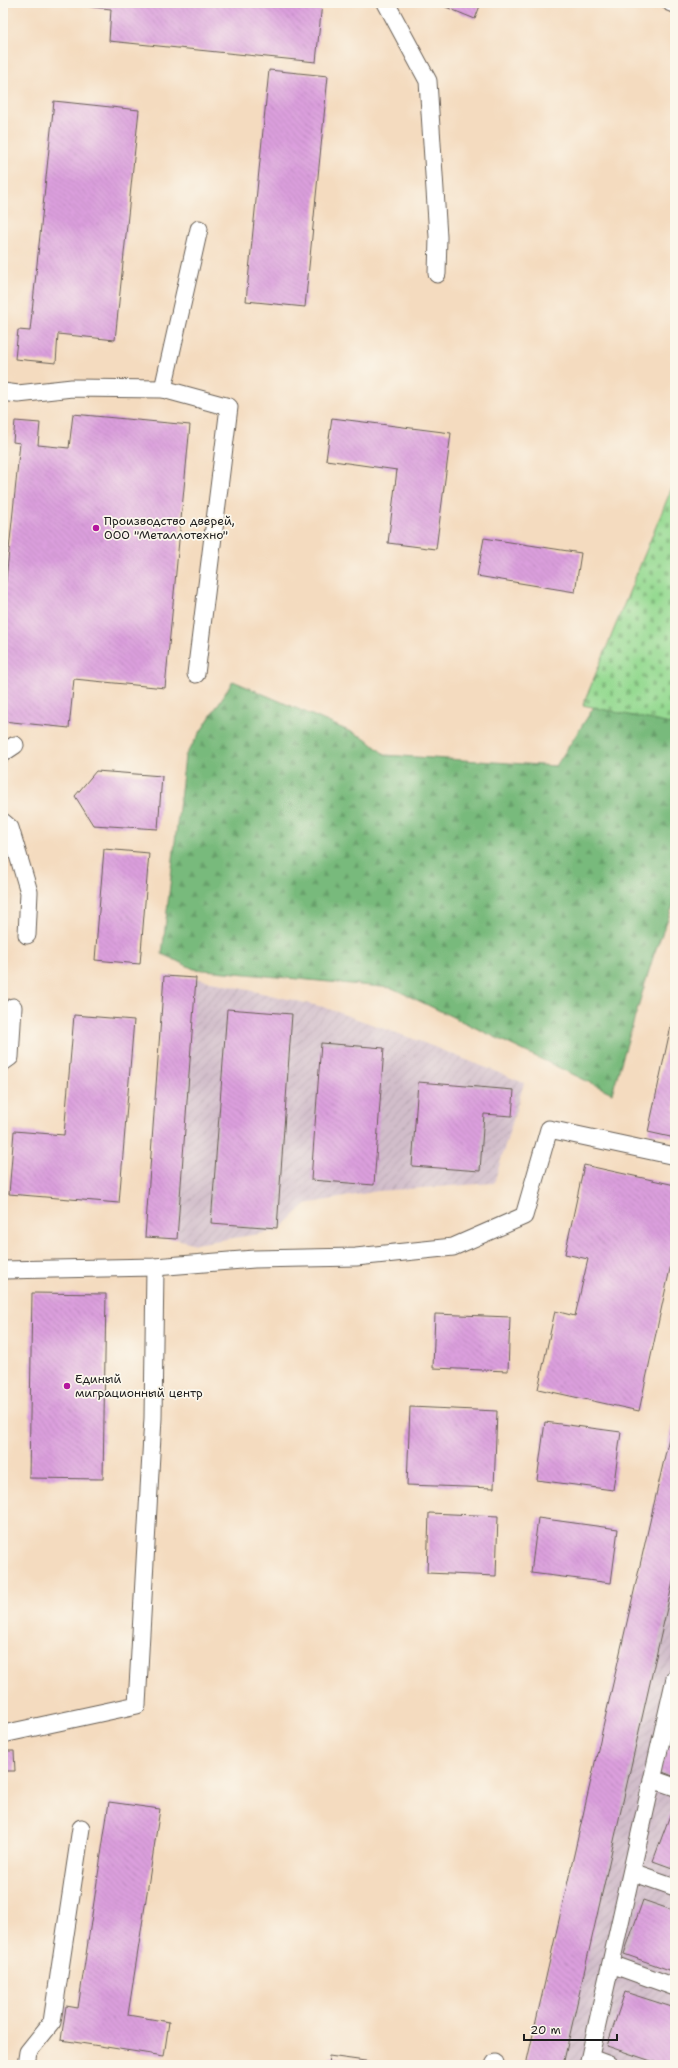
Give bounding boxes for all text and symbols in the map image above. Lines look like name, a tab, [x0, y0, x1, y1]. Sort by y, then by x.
place label: Производство дверей, ООО "Металлотехно"	[104, 513, 235, 543]
marker: Производство дверей, ООО "Металлотехно"	[91, 523, 101, 533]
place label: Единый миграционный центр	[75, 1371, 203, 1401]
marker: Единый миграционный центр	[62, 1381, 72, 1391]
scale bar	[524, 2016, 617, 2042]
text: 20 m	[530, 2022, 561, 2038]

